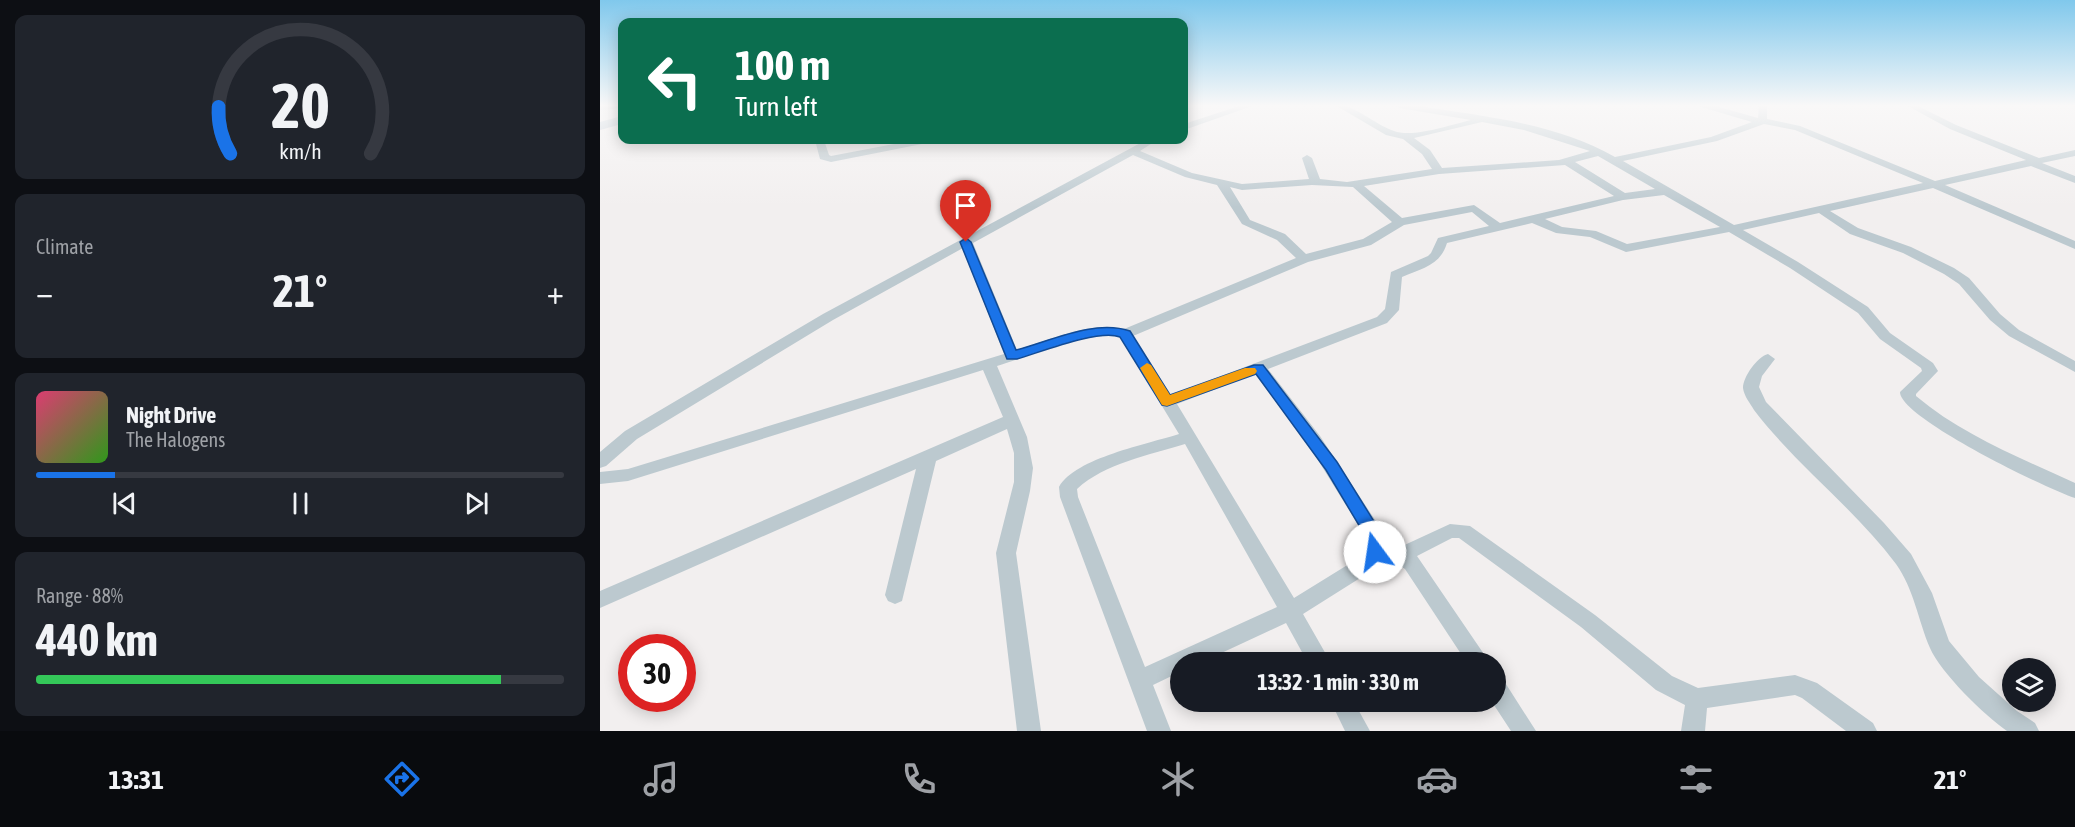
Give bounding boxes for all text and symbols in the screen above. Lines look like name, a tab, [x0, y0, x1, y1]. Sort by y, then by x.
text: 100 m	[735, 41, 830, 89]
icon: left	[636, 42, 714, 120]
text: 20	[271, 70, 329, 141]
text: Turn left	[735, 91, 818, 122]
text: km/h	[279, 139, 321, 164]
pin	[940, 180, 991, 242]
icon: arrive	[949, 189, 982, 222]
text: Climate	[36, 235, 93, 258]
text: 21°	[273, 265, 327, 317]
text: −	[36, 273, 53, 311]
text: +	[547, 273, 564, 311]
text: Night Drive	[126, 402, 216, 428]
text: The Halogens	[126, 428, 225, 451]
icon: previous	[108, 487, 141, 520]
icon: pause	[284, 487, 317, 520]
icon: next	[460, 487, 493, 520]
position arrow	[1343, 520, 1407, 584]
text: Range · 88%	[36, 584, 123, 607]
text: 440 km	[36, 614, 158, 666]
speed limit sign: 30	[618, 634, 696, 712]
map controls	[2002, 658, 2056, 712]
button: layers	[2002, 658, 2056, 712]
text: 13:32 · 1 min · 330 m	[1257, 669, 1419, 695]
icon: directions	[381, 758, 423, 800]
icon: music	[640, 758, 682, 800]
icon: phone	[898, 758, 940, 800]
icon: climate	[1157, 758, 1199, 800]
icon: car	[1416, 758, 1458, 800]
icon: filters	[1675, 758, 1717, 800]
text: 13:31	[108, 764, 164, 795]
text: 21°	[1934, 764, 1967, 795]

